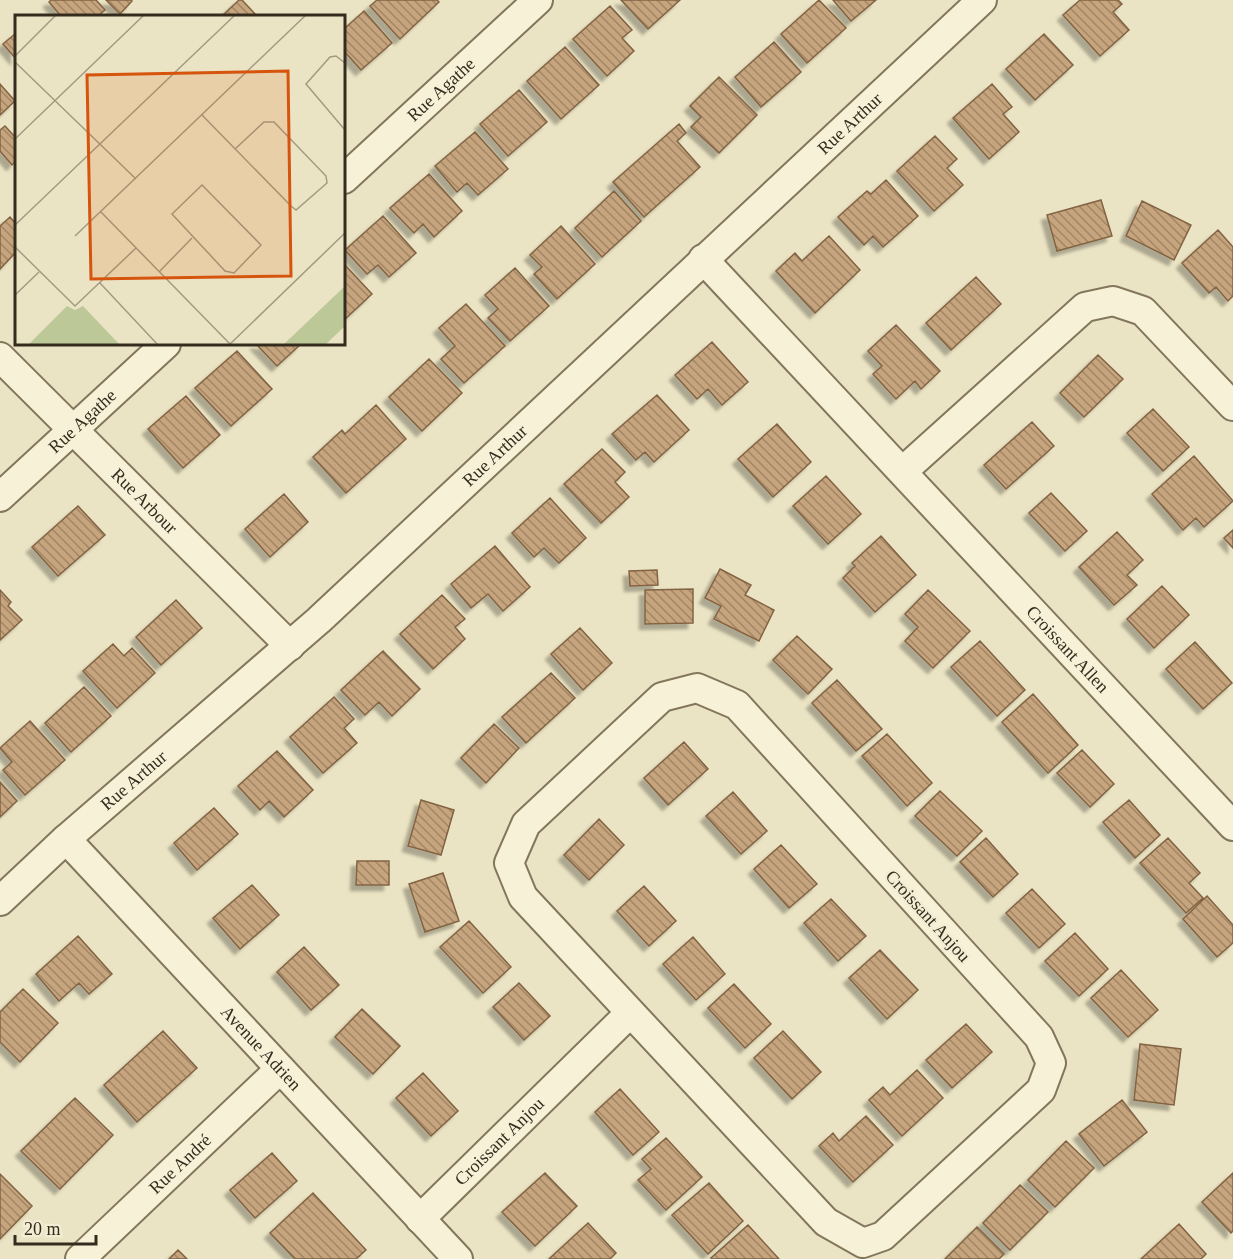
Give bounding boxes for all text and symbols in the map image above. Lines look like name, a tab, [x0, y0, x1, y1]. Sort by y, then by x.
inset map	[15, 15, 345, 345]
street label: Rue Agathe	[403, 53, 479, 126]
street label: Rue Arthur	[814, 89, 886, 158]
street label: Rue Agathe	[44, 385, 120, 457]
street label: Rue Arthur	[459, 421, 531, 490]
street label: Rue Arbour	[108, 464, 181, 538]
street label: Croissant Allen	[1022, 602, 1113, 697]
street label: Rue Arthur	[97, 747, 171, 814]
street label: Croissant Anjou	[882, 866, 974, 966]
street label: Avenue Adrien	[217, 1002, 305, 1094]
street label: Croissant Anjou	[451, 1093, 548, 1189]
street label: Rue André	[145, 1130, 215, 1198]
scale bar	[15, 1208, 96, 1246]
text: 20 m	[24, 1219, 61, 1239]

